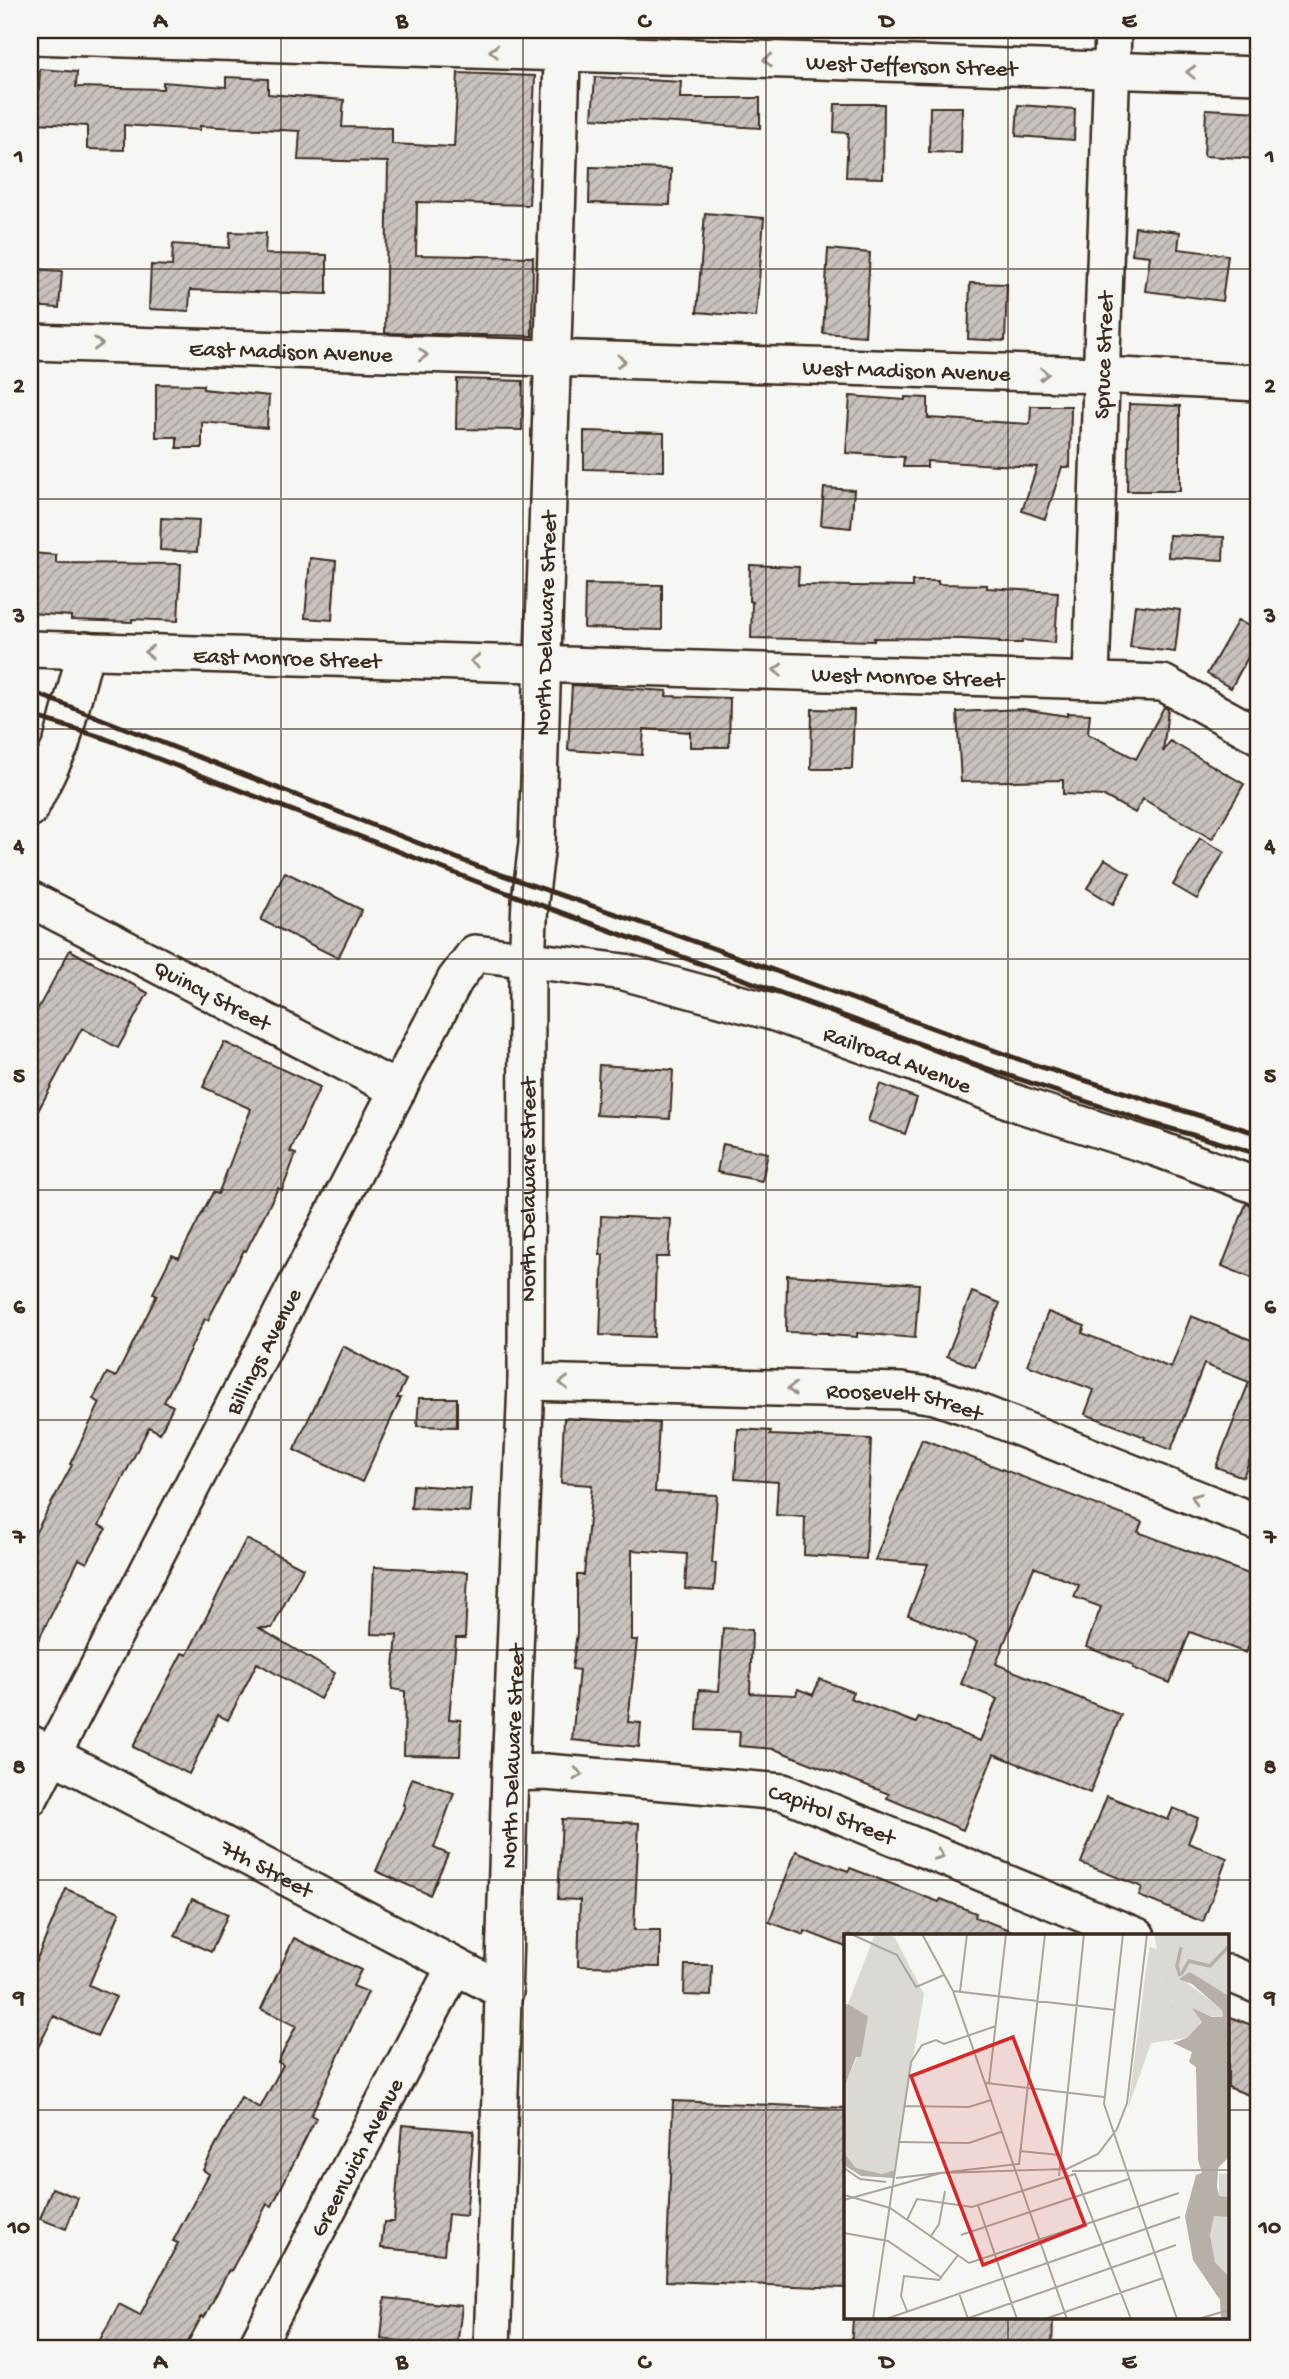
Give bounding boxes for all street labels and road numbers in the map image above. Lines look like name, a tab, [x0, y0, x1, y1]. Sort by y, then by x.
street label: West Jefferson Street	[806, 51, 1019, 84]
street label: Spruce Street	[1090, 290, 1121, 419]
street label: East Madison Avenue	[189, 337, 394, 370]
street label: West Madison Avenue	[802, 356, 1012, 389]
street label: North Delaware Street	[530, 509, 565, 736]
street label: East Monroe Street	[192, 644, 383, 677]
street label: West Monroe Street	[811, 662, 1006, 695]
street label: Quincy Street	[148, 956, 276, 1039]
street label: Railroad Avenue	[819, 1022, 976, 1102]
street label: North Delaware Street	[516, 1076, 544, 1302]
street label: Billings Avenue	[221, 1283, 310, 1421]
street label: Roosevelt Street	[826, 1379, 987, 1430]
street label: North Delaware Street	[497, 1642, 532, 1869]
street label: Capitol Street	[767, 1781, 900, 1854]
street label: 7th Street	[214, 1835, 318, 1907]
street label: Greenwich Avenue	[306, 2073, 412, 2242]

